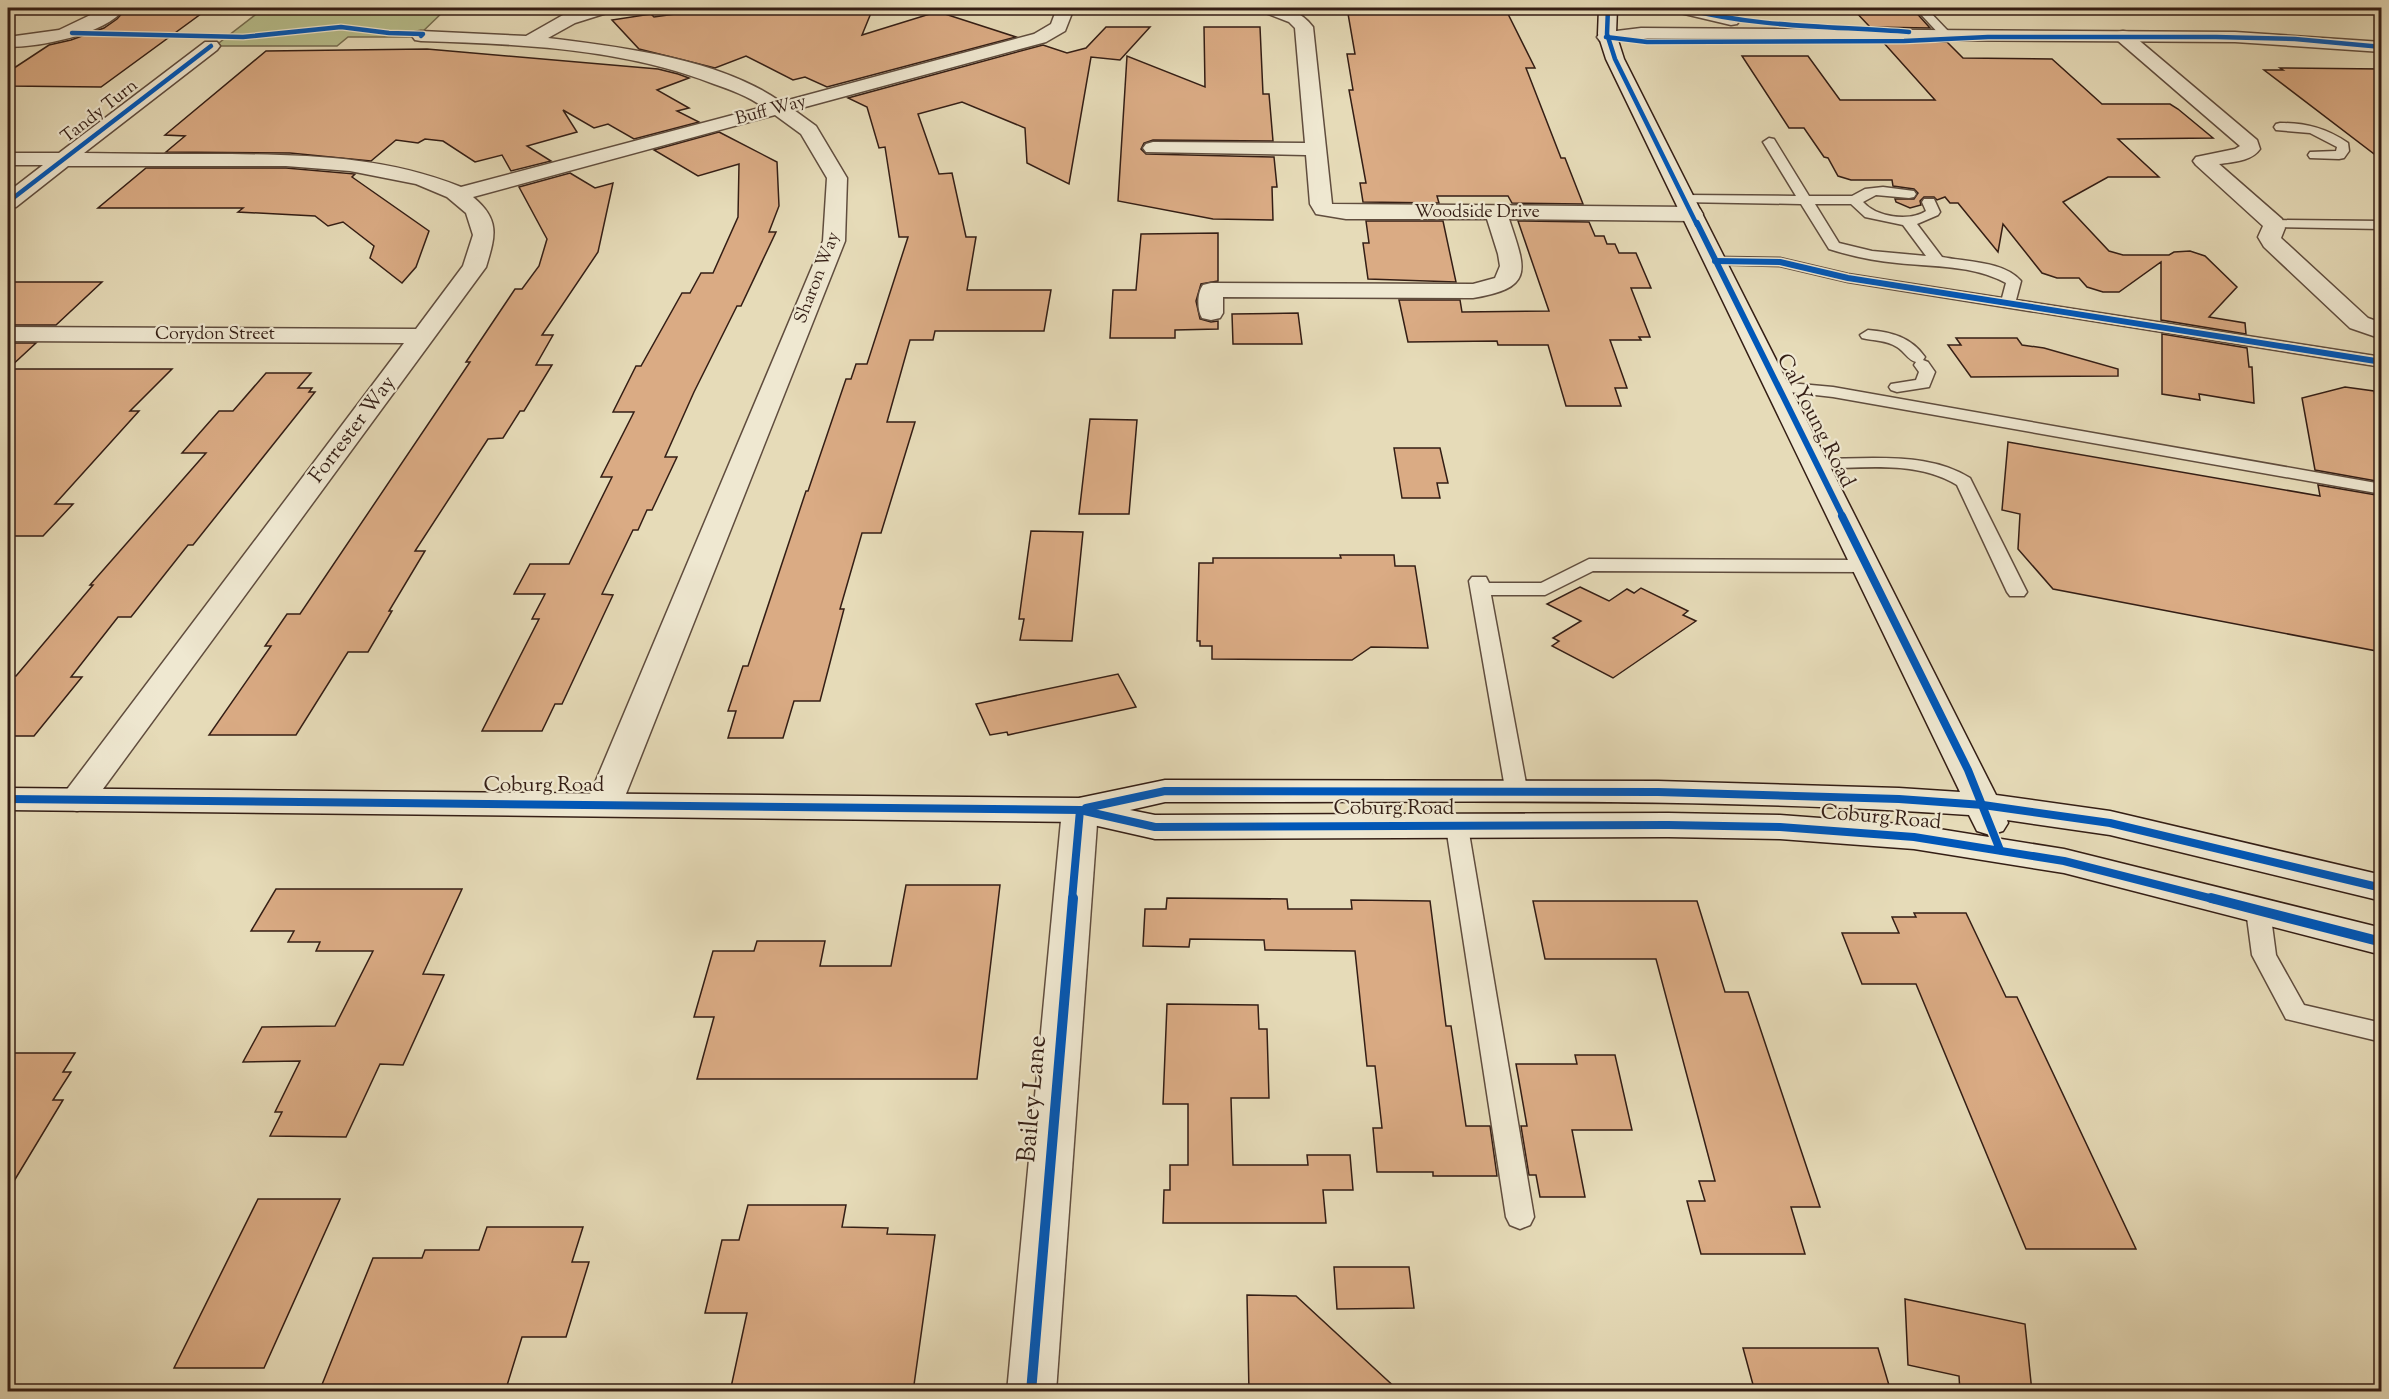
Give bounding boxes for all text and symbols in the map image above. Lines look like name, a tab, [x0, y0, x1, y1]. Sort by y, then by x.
street label: Tandy Turn	[56, 73, 144, 150]
street label: Buff Way	[733, 89, 809, 133]
street label: Woodside Drive	[1414, 200, 1540, 226]
street label: Sharon Way	[789, 228, 847, 328]
street label: Corydon Street	[155, 322, 275, 348]
street label: Cal Young Road	[1768, 349, 1862, 494]
street label: Forrester Way	[303, 369, 404, 490]
street label: Coburg Road	[483, 771, 605, 801]
street label: Coburg Road	[1333, 794, 1455, 824]
street label: Coburg Road	[1819, 798, 1943, 838]
street label: Bailey Lane	[1009, 1034, 1057, 1164]

